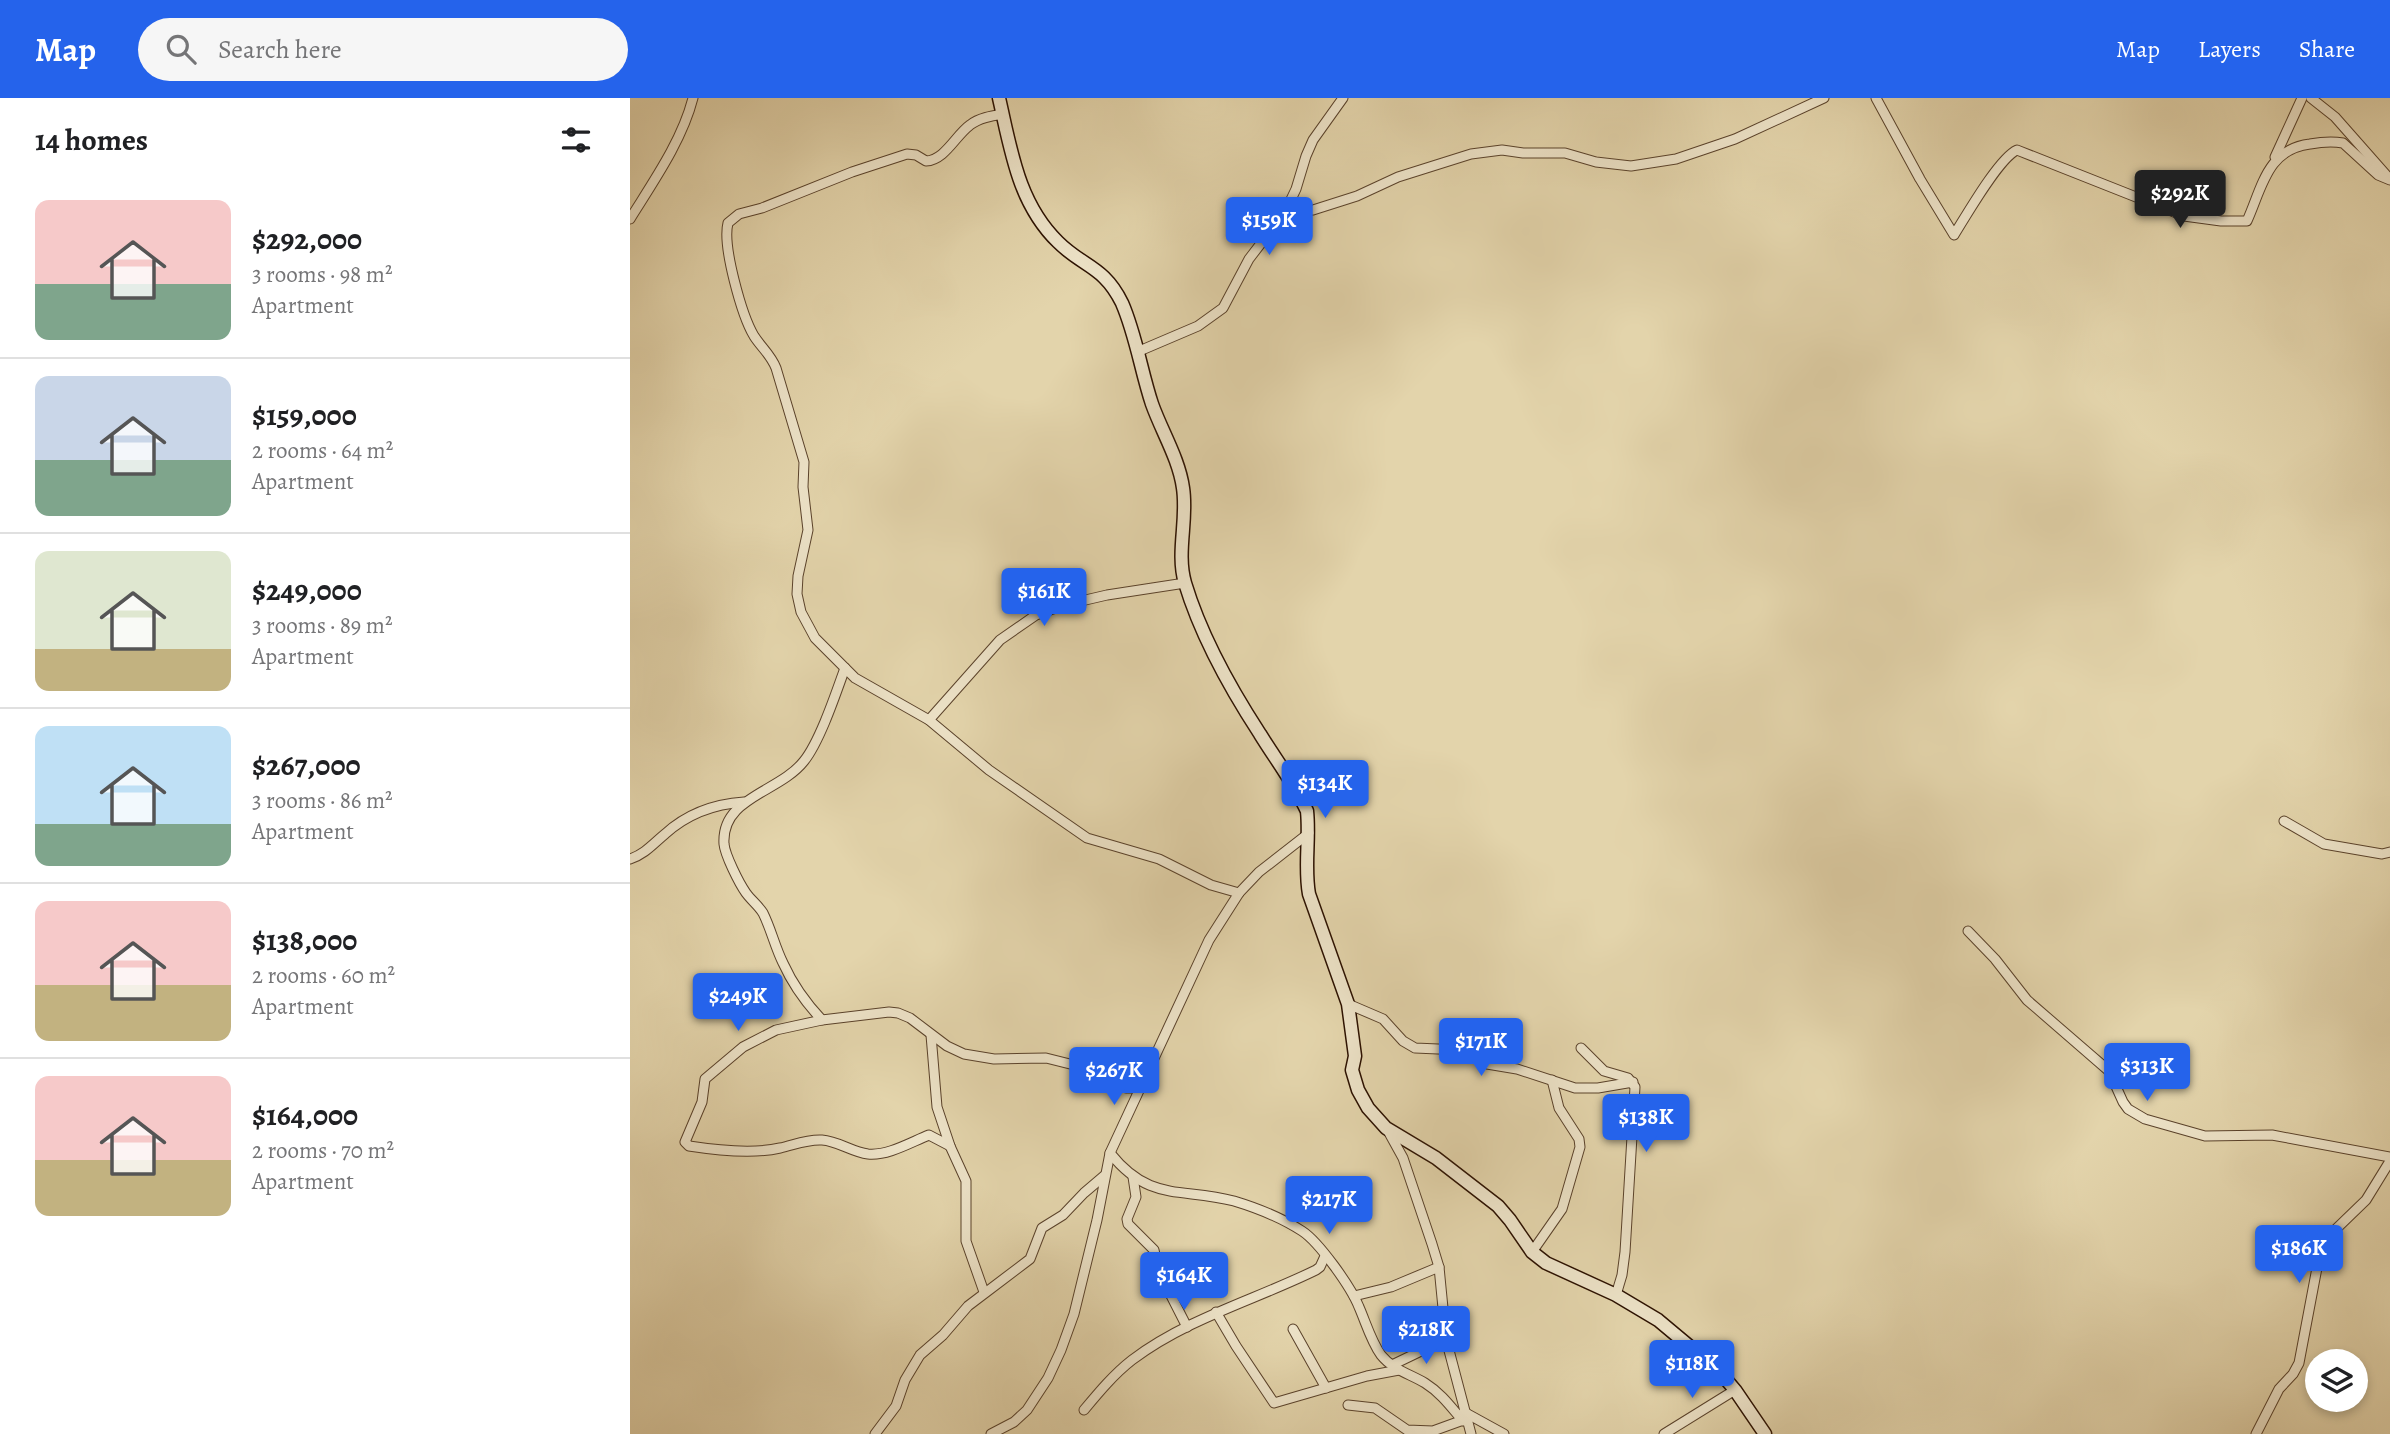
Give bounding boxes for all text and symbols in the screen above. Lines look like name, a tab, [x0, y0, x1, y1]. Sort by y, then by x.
search box	[138, 18, 628, 81]
text: Map	[35, 27, 96, 72]
icon: search	[162, 30, 200, 68]
text: Search here	[218, 32, 342, 67]
text: Map	[2116, 33, 2160, 65]
text: Layers	[2198, 33, 2261, 65]
text: Share	[2299, 33, 2355, 65]
text: 14 homes	[35, 120, 148, 160]
icon: filters	[557, 121, 595, 159]
pin: $292K	[2131, 170, 2229, 230]
text: $292K	[2151, 177, 2209, 208]
pin: $159K	[1220, 198, 1318, 257]
text: $159K	[1242, 204, 1296, 235]
text: $292,000	[252, 219, 362, 259]
icon: home	[91, 228, 175, 312]
text: 3 rooms · 98 m²	[252, 259, 393, 290]
text: Apartment	[252, 290, 354, 321]
text: $159,000	[252, 395, 357, 435]
icon: home	[91, 404, 175, 488]
text: 2 rooms · 64 m²	[252, 435, 393, 466]
text: Apartment	[252, 466, 354, 497]
pin: $161K	[995, 568, 1093, 628]
text: $249,000	[252, 570, 362, 610]
text: $161K	[1017, 575, 1071, 606]
icon: home	[91, 579, 175, 663]
text: 3 rooms · 89 m²	[252, 610, 393, 641]
text: Apartment	[252, 641, 354, 672]
text: $267,000	[252, 745, 361, 785]
icon: home	[91, 754, 175, 838]
pin: $134K	[1276, 760, 1374, 820]
text: $134K	[1298, 767, 1352, 798]
text: 3 rooms · 86 m²	[252, 785, 393, 816]
text: Apartment	[252, 816, 354, 847]
text: $138,000	[252, 920, 357, 960]
icon: home	[91, 929, 175, 1013]
text: 2 rooms · 60 m²	[252, 960, 395, 991]
pin: $249K	[689, 974, 787, 1033]
text: $249K	[709, 980, 767, 1011]
text: Apartment	[252, 991, 354, 1022]
pin: $171K	[1432, 1018, 1530, 1078]
text: $171K	[1455, 1025, 1507, 1056]
pin: $313K	[2098, 1044, 2196, 1103]
pin: $267K	[1065, 1048, 1163, 1107]
text: $313K	[2120, 1050, 2174, 1081]
text: $267K	[1085, 1054, 1143, 1085]
pin: $138K	[1597, 1094, 1695, 1154]
text: $164,000	[252, 1095, 358, 1135]
text: $138K	[1619, 1101, 1674, 1132]
icon: home	[91, 1104, 175, 1188]
text: 2 rooms · 70 m²	[252, 1135, 394, 1166]
text: Apartment	[252, 1166, 354, 1197]
pin: $217K	[1280, 1176, 1378, 1236]
text: $217K	[1302, 1183, 1357, 1214]
pin: $186K	[2250, 1226, 2348, 1285]
text: $186K	[2271, 1232, 2327, 1263]
pin: $164K	[1135, 1252, 1233, 1312]
text: $164K	[1156, 1259, 1212, 1290]
pin: $218K	[1377, 1306, 1475, 1366]
text: $218K	[1398, 1313, 1454, 1344]
pin: $118K	[1643, 1340, 1741, 1400]
text: $118K	[1665, 1347, 1719, 1378]
map controls	[2305, 1349, 2368, 1412]
button: layers	[2305, 1349, 2368, 1412]

